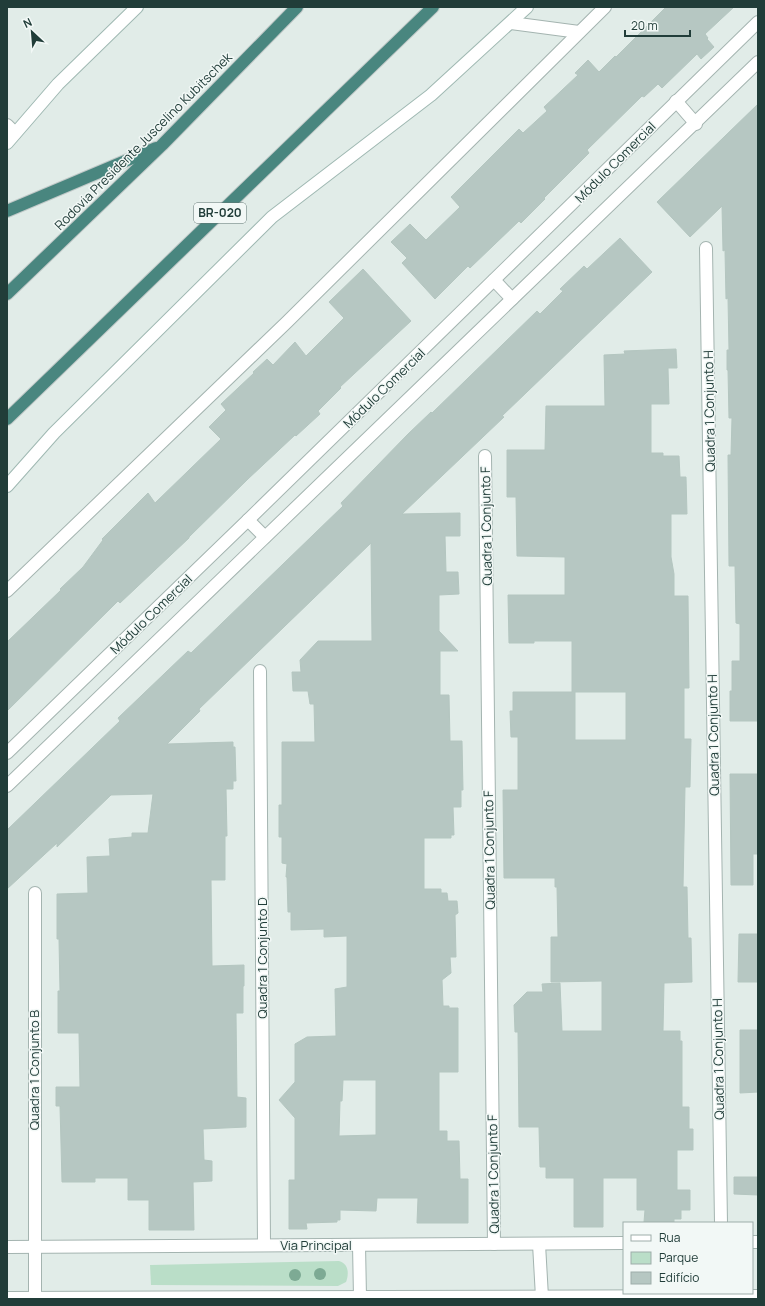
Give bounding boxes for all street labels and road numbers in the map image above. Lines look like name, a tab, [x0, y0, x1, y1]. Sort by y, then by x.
street label: Rodovia Presidente Juscelino Kubitschek	[50, 48, 236, 234]
street label: Módulo Comercial	[571, 118, 659, 206]
road number: BR-020	[194, 203, 246, 223]
street label: Módulo Comercial	[339, 344, 429, 432]
street label: Quadra 1 Conjunto H	[699, 350, 719, 472]
street label: Quadra 1 Conjunto F	[476, 466, 496, 586]
street label: Módulo Comercial	[106, 570, 196, 658]
street label: Quadra 1 Conjunto H	[703, 674, 723, 796]
street label: Quadra 1 Conjunto F	[479, 790, 499, 910]
street label: Quadra 1 Conjunto D	[253, 897, 271, 1019]
street label: Quadra 1 Conjunto H	[708, 998, 728, 1120]
street label: Quadra 1 Conjunto B	[25, 1010, 43, 1130]
street label: Quadra 1 Conjunto F	[483, 1114, 503, 1234]
street label: Via Principal	[280, 1236, 352, 1254]

